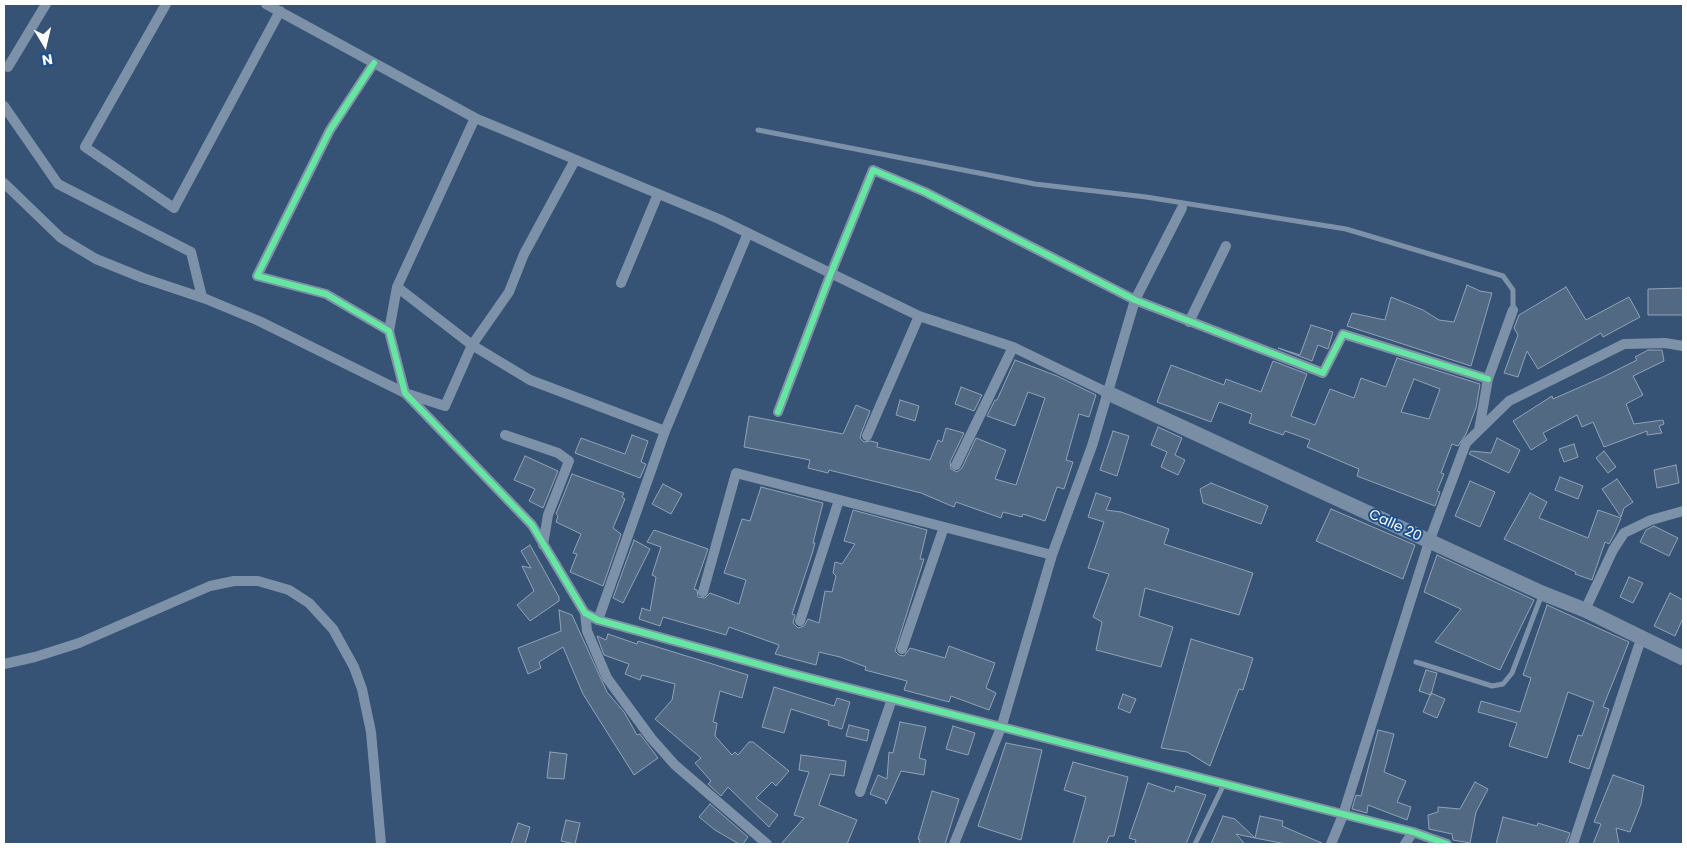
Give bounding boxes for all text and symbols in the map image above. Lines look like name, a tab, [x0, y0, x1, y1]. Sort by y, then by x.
north arrow	[20, 20, 70, 70]
text: N	[41, 49, 54, 71]
street label: Calle 20	[1366, 506, 1424, 546]

